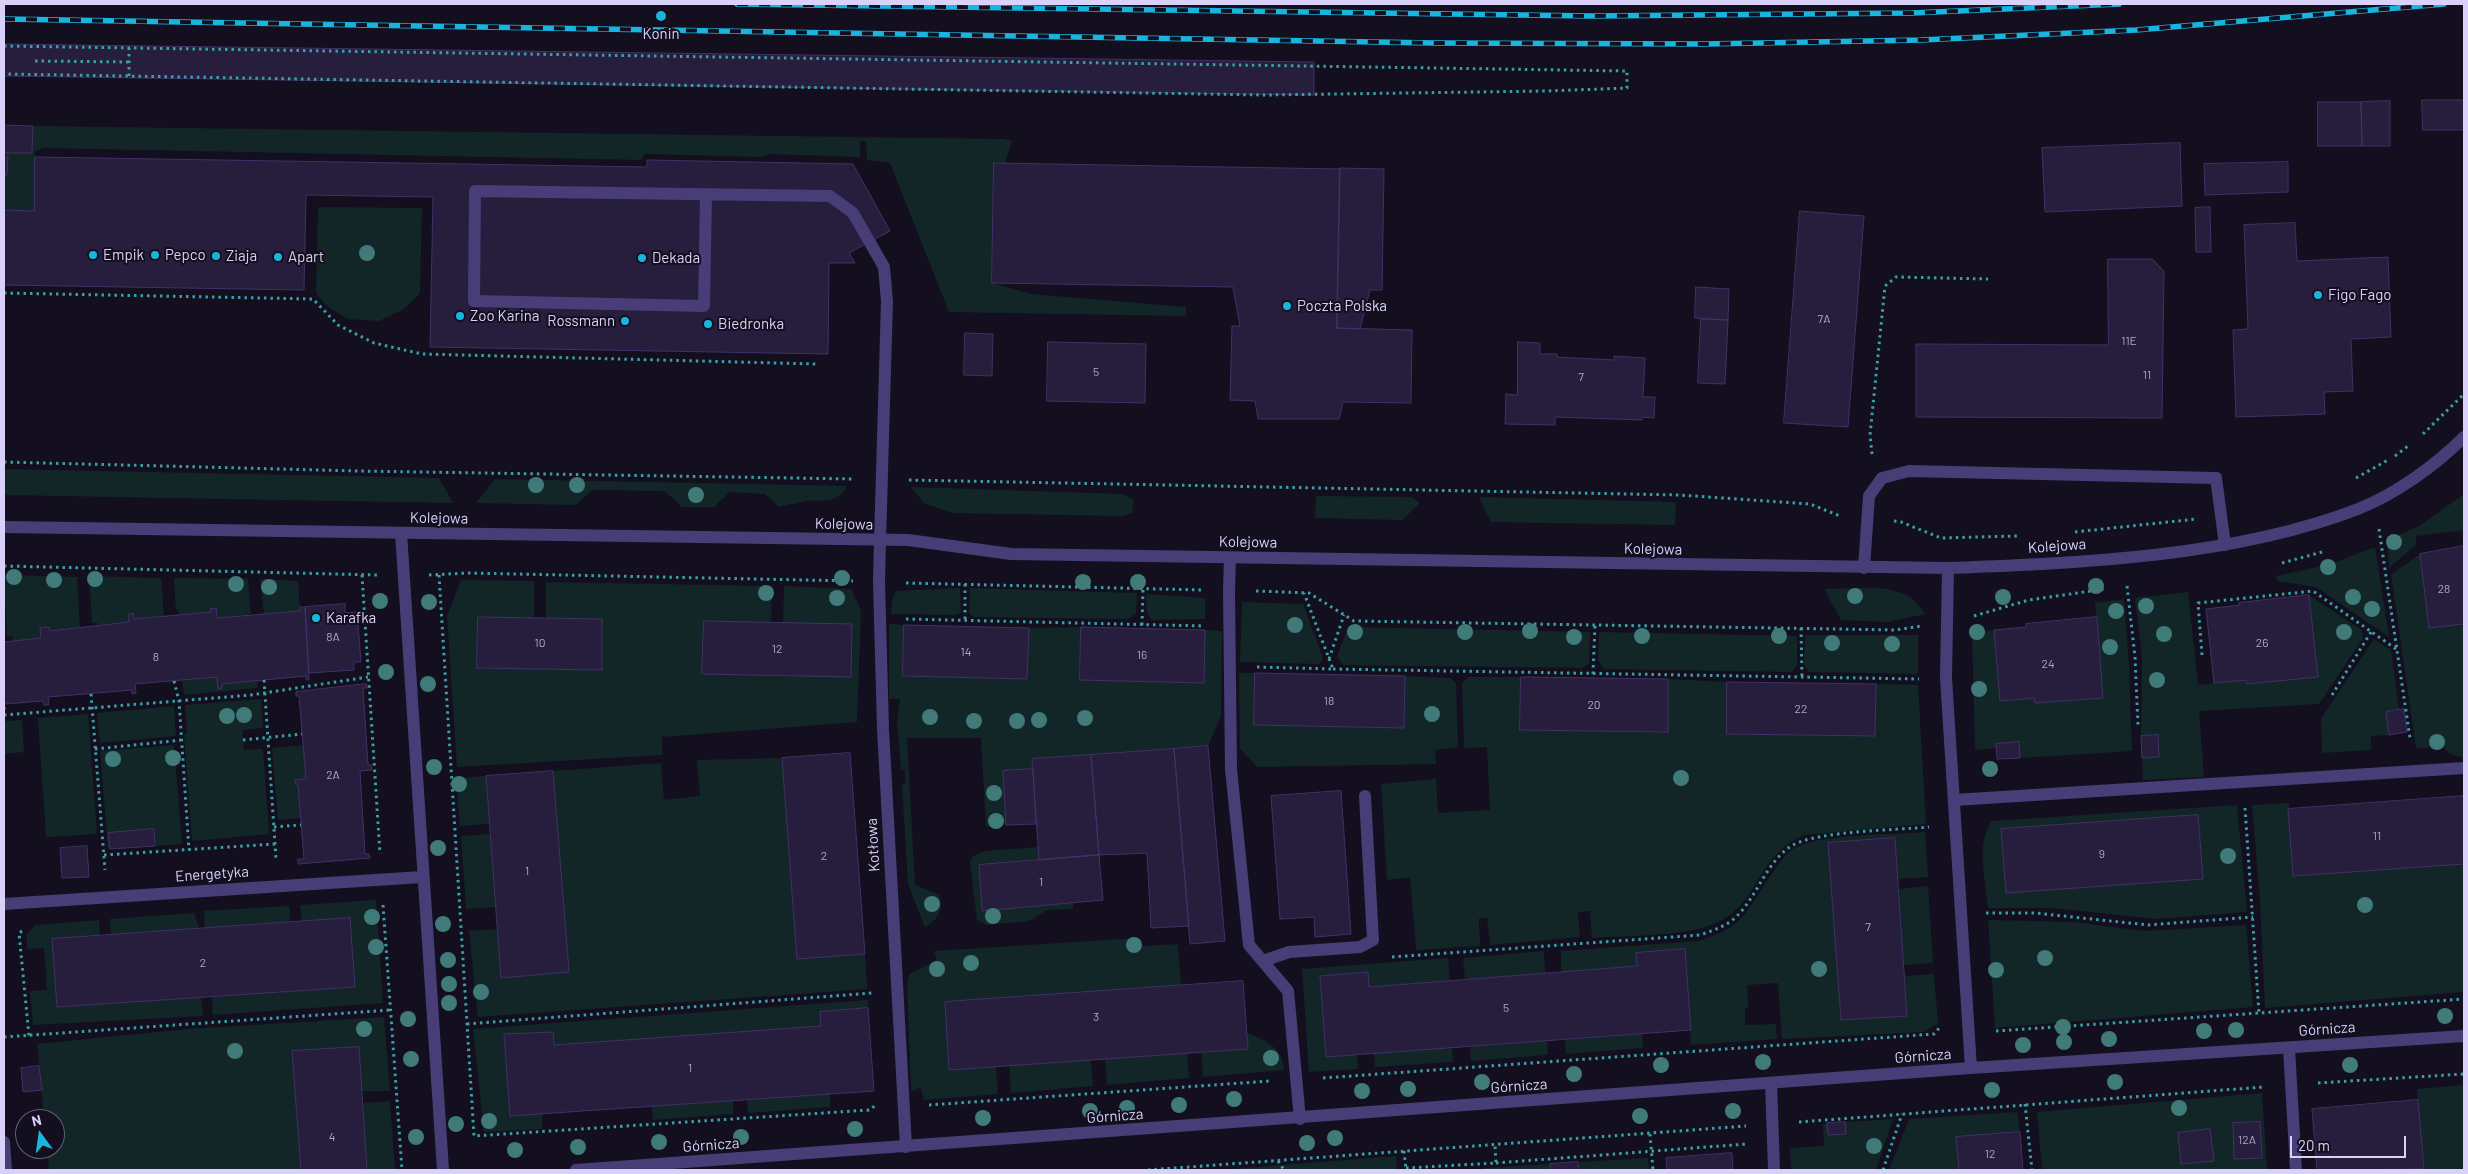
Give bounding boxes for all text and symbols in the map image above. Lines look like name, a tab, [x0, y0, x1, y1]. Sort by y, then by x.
marker: Konin	[654, 9, 668, 23]
place label: Konin	[642, 25, 680, 43]
place label: Empik	[103, 246, 144, 264]
place label: Pepco	[165, 246, 206, 264]
place label: Ziaja	[226, 247, 257, 265]
place label: Apart	[288, 248, 324, 266]
marker: Empik	[87, 249, 99, 261]
marker: Pepco	[149, 249, 161, 261]
place label: Dekada	[652, 249, 700, 267]
marker: Ziaja	[210, 250, 222, 262]
marker: Apart	[272, 251, 284, 263]
marker: Dekada	[636, 252, 648, 264]
place label: Figo Fago	[2328, 286, 2391, 304]
marker: Figo Fago	[2312, 289, 2324, 301]
place label: Poczta Polska	[1297, 297, 1387, 315]
marker: Poczta Polska	[1281, 300, 1293, 312]
place label: Zoo Karina	[470, 307, 539, 325]
marker: Zoo Karina	[454, 310, 466, 322]
place label: Rossmann	[547, 312, 615, 330]
house number: 7A	[1818, 312, 1830, 326]
marker: Rossmann	[619, 315, 631, 327]
place label: Biedronka	[718, 315, 784, 333]
marker: Biedronka	[702, 318, 714, 330]
house number: 11E	[2121, 334, 2137, 348]
house number: 5	[1093, 365, 1099, 379]
house number: 11	[2143, 368, 2151, 382]
house number: 7	[1578, 370, 1584, 384]
street label: Kolejowa	[410, 508, 468, 528]
street label: Kolejowa	[815, 514, 873, 534]
street label: Kolejowa	[1219, 532, 1277, 552]
street label: Kolejowa	[2027, 535, 2087, 557]
street label: Kolejowa	[1624, 539, 1682, 559]
house number: 28	[2438, 582, 2450, 596]
place label: Karafka	[326, 609, 376, 627]
marker: Karafka	[310, 612, 322, 624]
house number: 8A	[326, 630, 340, 644]
house number: 10	[535, 636, 545, 650]
house number: 26	[2256, 636, 2268, 650]
house number: 12	[772, 642, 782, 656]
house number: 14	[961, 645, 971, 659]
house number: 16	[1137, 648, 1147, 662]
house number: 8	[153, 650, 159, 664]
house number: 24	[2041, 657, 2055, 671]
house number: 18	[1324, 694, 1334, 708]
house number: 20	[1587, 698, 1601, 712]
house number: 22	[1795, 702, 1807, 716]
house number: 2A	[326, 768, 340, 782]
street label: Kotłowa	[863, 818, 883, 872]
house number: 11	[2373, 829, 2381, 843]
house number: 9	[2099, 847, 2105, 861]
house number: 2	[821, 849, 827, 863]
street label: Energetyka	[175, 862, 249, 886]
house number: 1	[525, 864, 529, 878]
house number: 1	[1039, 875, 1043, 889]
house number: 7	[1865, 920, 1871, 934]
house number: 2	[200, 956, 206, 970]
house number: 5	[1503, 1001, 1509, 1015]
house number: 3	[1093, 1010, 1099, 1024]
street label: Górnicza	[2298, 1018, 2356, 1040]
street label: Górnicza	[1894, 1045, 1952, 1067]
house number: 1	[688, 1061, 692, 1075]
street label: Górnicza	[1490, 1075, 1548, 1097]
street label: Górnicza	[1086, 1105, 1144, 1127]
north arrow	[15, 1109, 65, 1159]
text: N	[30, 1111, 43, 1129]
scale bar	[2293, 1126, 2409, 1158]
house number: 4	[329, 1130, 335, 1144]
house number: 12A	[2238, 1133, 2256, 1147]
street label: Górnicza	[682, 1134, 740, 1156]
text: 20 m	[2298, 1136, 2330, 1154]
house number: 12	[1985, 1147, 1995, 1161]

